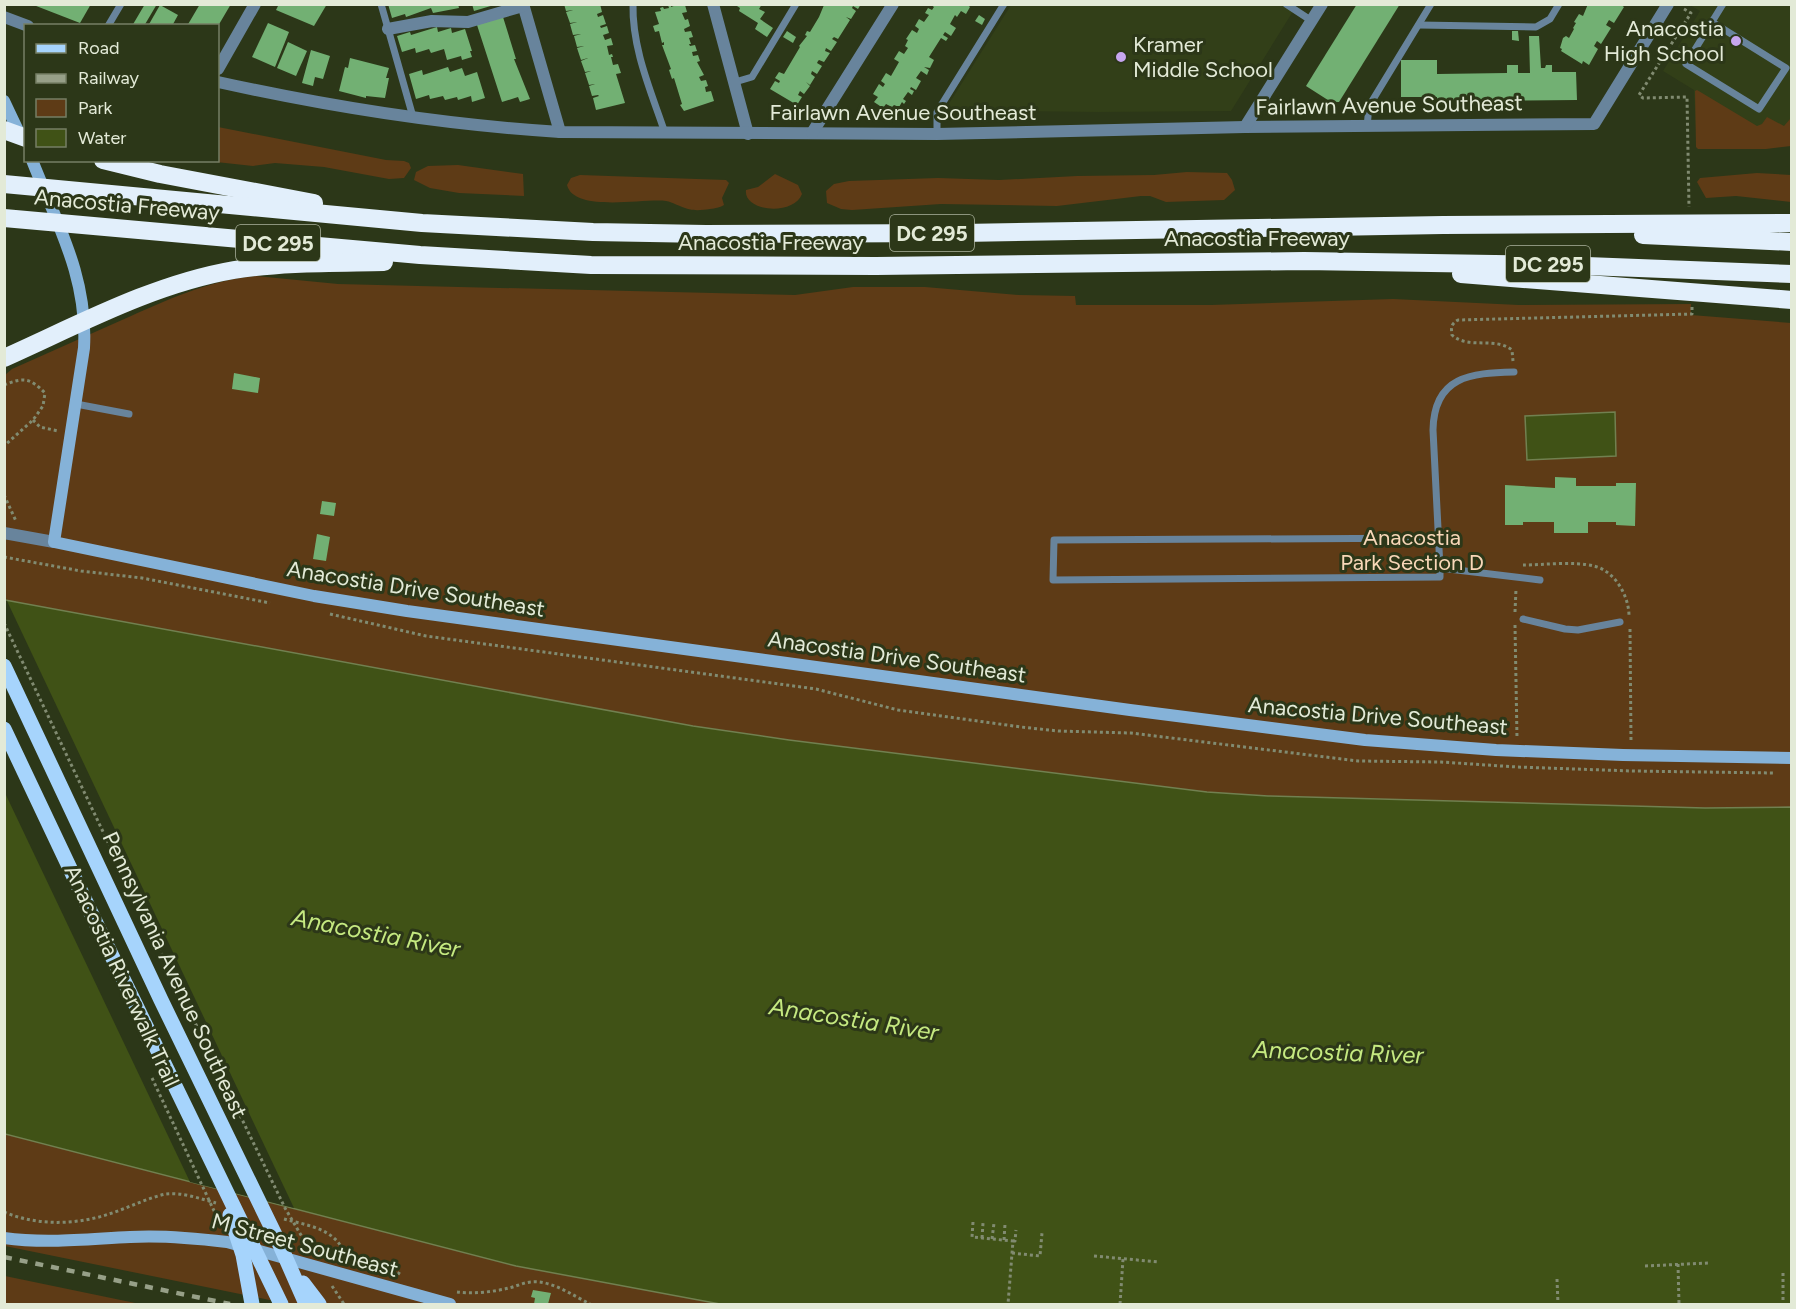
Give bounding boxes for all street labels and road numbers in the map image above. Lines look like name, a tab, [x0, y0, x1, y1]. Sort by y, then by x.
street label: Fairlawn Avenue Southeast	[1255, 89, 1523, 121]
street label: Fairlawn Avenue Southeast	[769, 99, 1037, 126]
street label: Anacostia Freeway	[33, 183, 221, 227]
road number: DC 295	[890, 215, 974, 251]
road number: DC 295	[236, 225, 320, 261]
street label: Anacostia Freeway	[1164, 225, 1350, 252]
street label: Anacostia Freeway	[678, 229, 864, 256]
road number: DC 295	[1506, 246, 1590, 282]
street label: Anacostia Drive Southeast	[285, 555, 547, 623]
street label: Anacostia Drive Southeast	[766, 625, 1028, 689]
street label: Anacostia Drive Southeast	[1247, 691, 1509, 741]
street label: Pennsylvania Avenue Southeast	[97, 827, 253, 1123]
street label: Anacostia Riverwalk Trail	[59, 861, 185, 1091]
street label: M Street Southeast	[209, 1207, 401, 1283]

